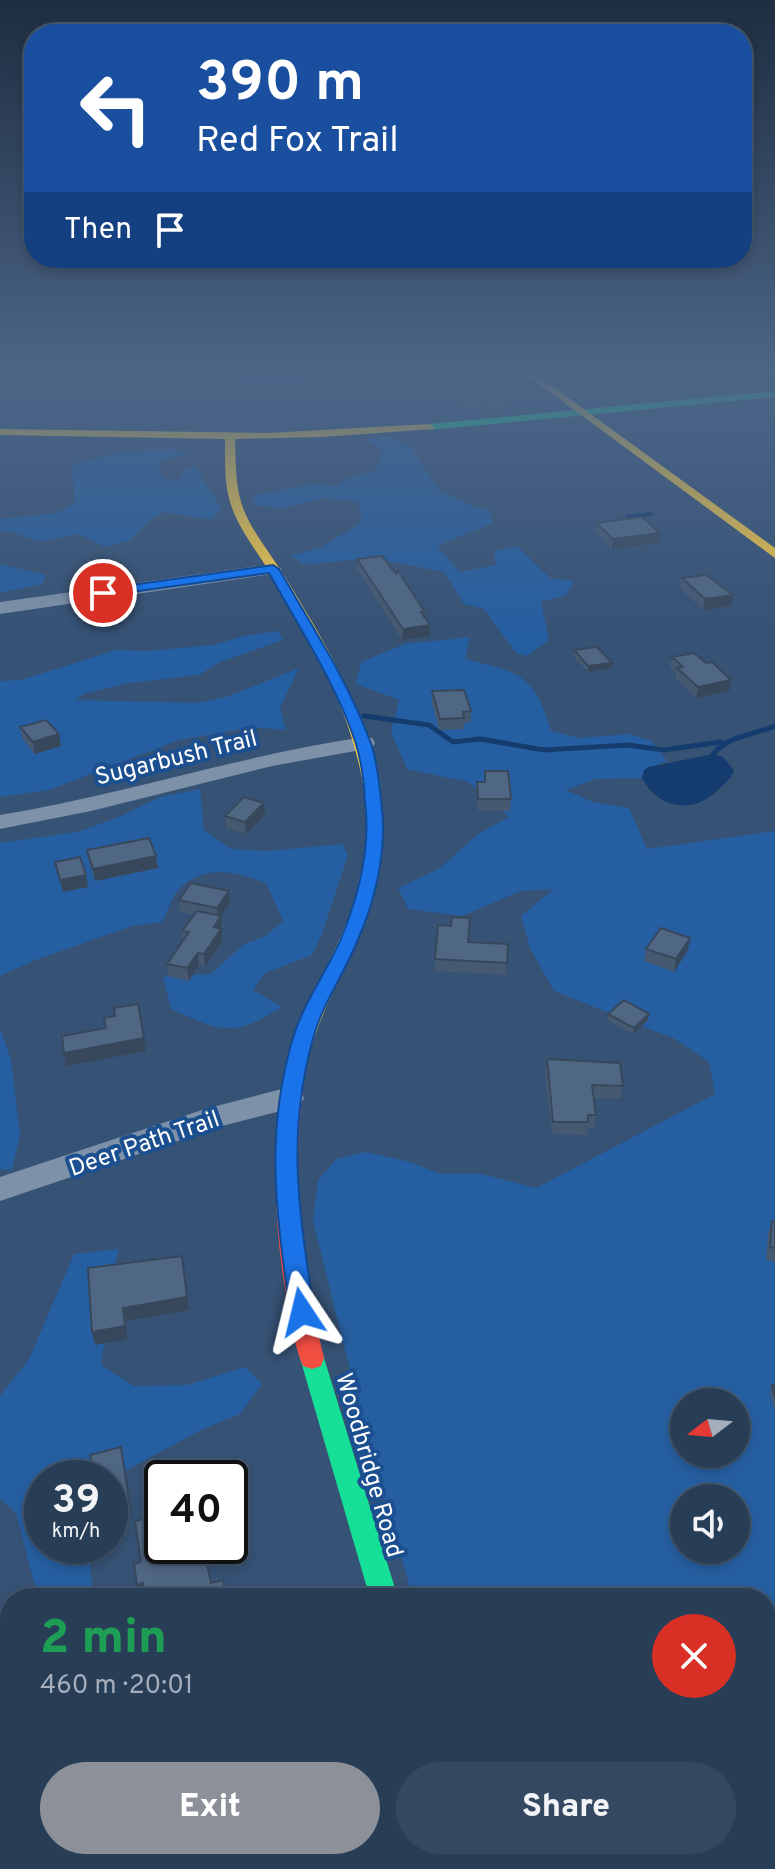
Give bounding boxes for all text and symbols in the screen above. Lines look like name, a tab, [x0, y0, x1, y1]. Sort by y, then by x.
text: 390 m	[196, 50, 364, 120]
icon: left	[64, 56, 168, 160]
text: Red Fox Trail	[196, 119, 399, 165]
icon: arrive	[148, 208, 192, 252]
text: Then	[64, 212, 132, 249]
pin	[69, 559, 137, 627]
icon: arrive	[81, 571, 125, 615]
street label: Sugarbush Trail	[92, 724, 261, 794]
street label: Deer Path Trail	[66, 1105, 224, 1185]
position arrow	[260, 1270, 344, 1354]
street label: Woodbridge Road	[327, 1370, 409, 1561]
north arrow	[670, 1388, 750, 1468]
map controls	[670, 1388, 750, 1564]
speed limit sign: 40	[144, 1460, 248, 1564]
text: 39	[52, 1477, 100, 1527]
button: sound	[670, 1484, 750, 1564]
text: km/h	[52, 1519, 100, 1545]
text: 2 min	[40, 1610, 167, 1670]
button: close	[652, 1614, 736, 1698]
text: 460 m · 20:01	[40, 1670, 194, 1703]
button: Exit	[40, 1762, 380, 1854]
button: Share	[396, 1762, 736, 1854]

